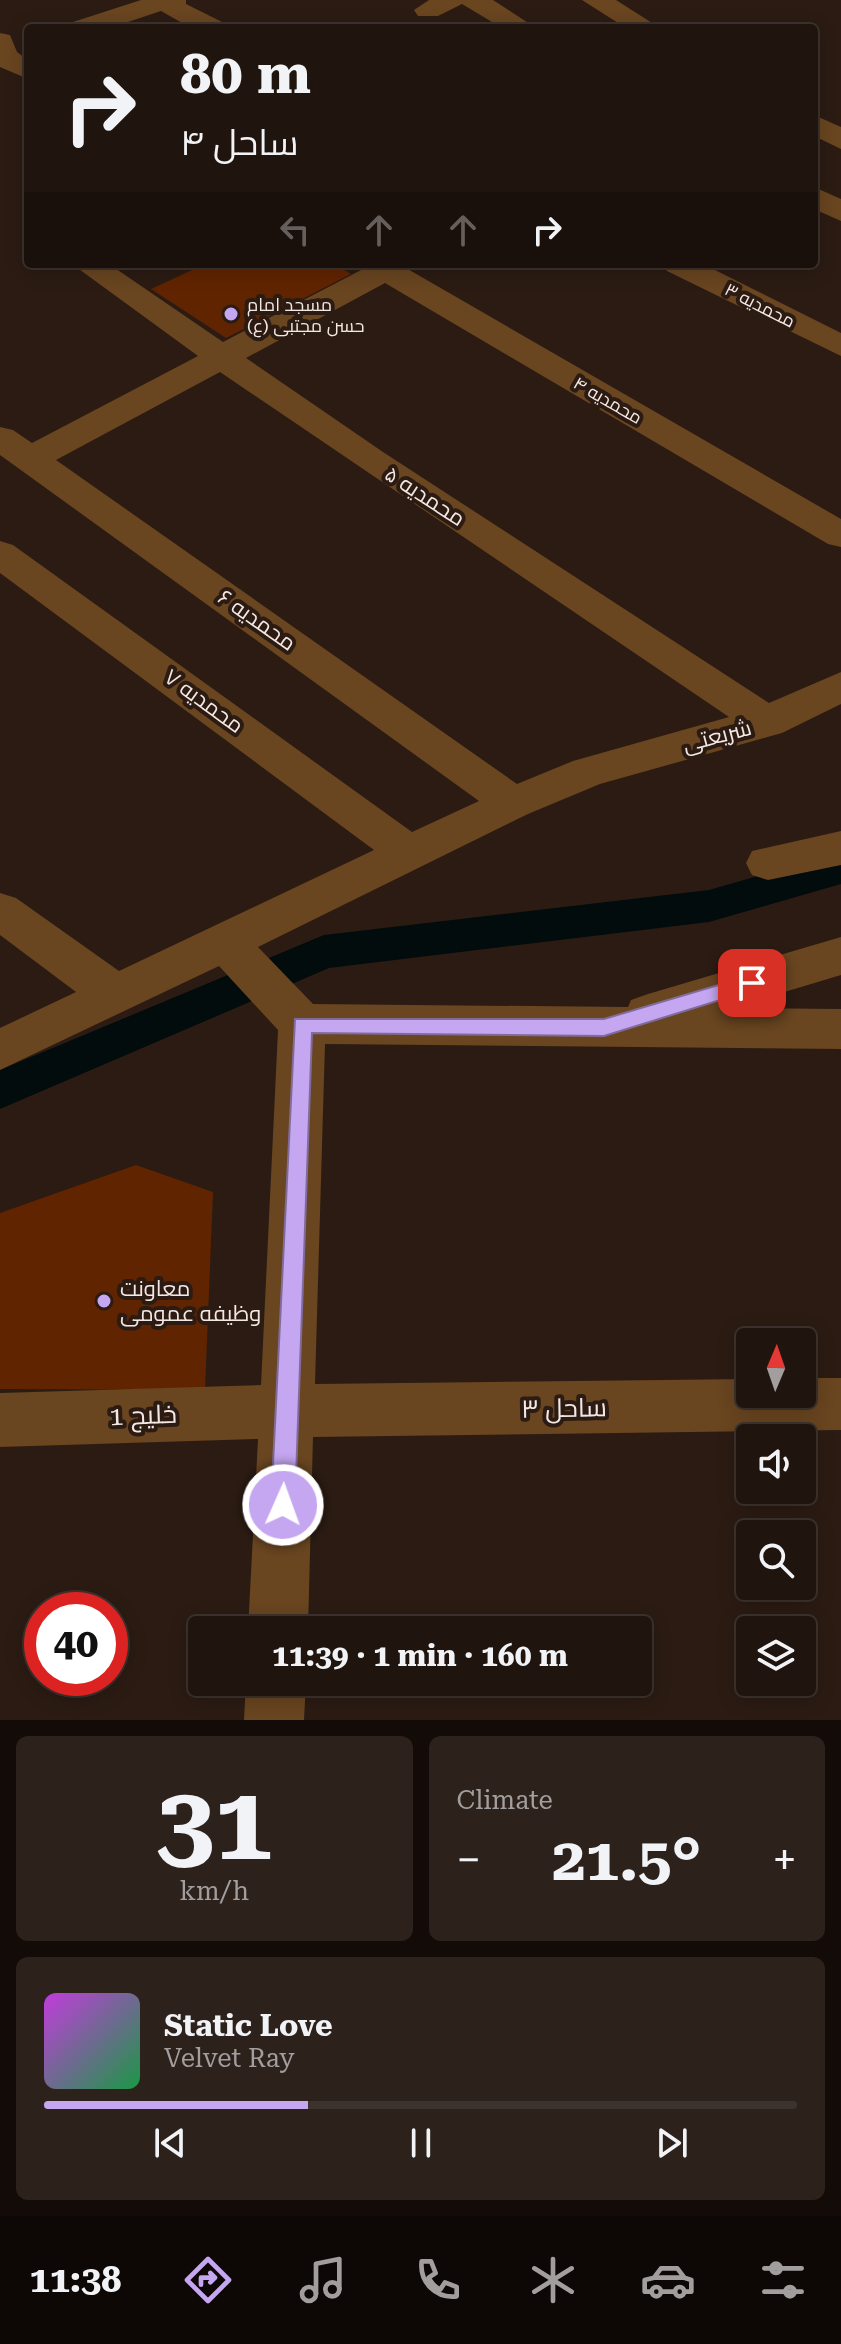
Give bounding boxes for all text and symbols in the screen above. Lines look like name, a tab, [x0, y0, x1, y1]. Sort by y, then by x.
text: 80 m	[180, 41, 311, 107]
icon: right	[48, 56, 152, 160]
text: ساحل ۴	[180, 122, 299, 164]
icon: left	[273, 208, 317, 252]
icon: ahead	[357, 208, 401, 252]
icon: ahead	[441, 208, 485, 252]
icon: right	[525, 208, 569, 252]
street label: محمدیه ۳	[721, 278, 799, 332]
place label: مسجد امام حسن مجتبی (ع)	[247, 294, 364, 338]
marker: مسجد امام حسن مجتبی (ع)	[222, 305, 240, 323]
street label: محمدیه ۴	[570, 372, 646, 428]
street label: محمدیه ۵	[380, 461, 470, 531]
street label: محمدیه ۶	[213, 584, 301, 656]
street label: محمدیه ۷	[159, 664, 249, 738]
street label: شریعتی	[680, 715, 754, 758]
pin	[718, 949, 786, 1017]
icon: arrive	[730, 961, 774, 1005]
place label: معاونت وظیفه عمومی	[120, 1276, 261, 1327]
marker: معاونت وظیفه عمومی	[95, 1292, 113, 1310]
north arrow	[736, 1328, 816, 1408]
map controls	[736, 1328, 816, 1696]
street label: ساحل ۳	[521, 1392, 607, 1425]
street label: خليج 1	[109, 1399, 177, 1433]
button: sound	[736, 1424, 816, 1504]
position arrow	[241, 1463, 325, 1547]
button: search	[736, 1520, 816, 1600]
speed limit sign: 40	[24, 1592, 128, 1696]
button: layers	[736, 1616, 816, 1696]
text: 11:39 · 1 min · 160 m	[272, 1638, 568, 1673]
text: 31	[156, 1763, 272, 1884]
text: Climate	[457, 1785, 553, 1815]
text: 21.5°	[552, 1824, 702, 1895]
text: −	[457, 1834, 481, 1886]
text: +	[772, 1834, 797, 1886]
text: km/h	[179, 1876, 249, 1906]
text: Static Love	[164, 2008, 333, 2043]
text: Velvet Ray	[164, 2043, 295, 2073]
icon: previous	[148, 2121, 192, 2165]
icon: pause	[399, 2121, 443, 2165]
icon: next	[650, 2121, 694, 2165]
icon: directions	[180, 2252, 236, 2308]
icon: music	[295, 2252, 351, 2308]
icon: phone	[410, 2252, 466, 2308]
icon: climate	[525, 2252, 581, 2308]
icon: car	[640, 2252, 696, 2308]
icon: filters	[755, 2252, 811, 2308]
text: 11:38	[30, 2259, 121, 2301]

